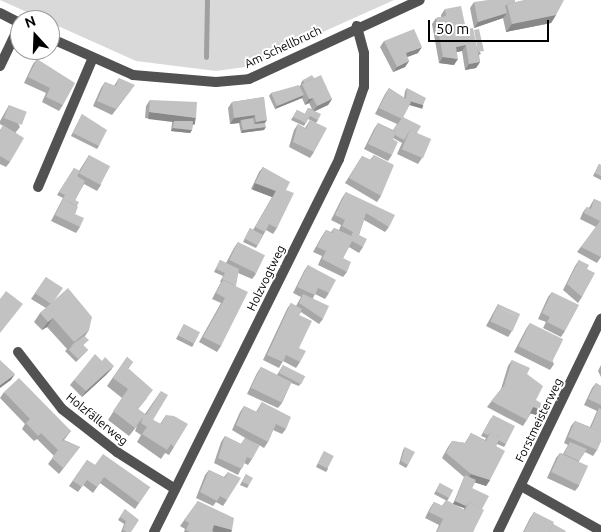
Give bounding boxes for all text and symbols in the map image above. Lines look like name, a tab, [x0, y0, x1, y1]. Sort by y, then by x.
north arrow	[10, 10, 60, 60]
scale bar	[431, 10, 552, 42]
text: N	[23, 13, 38, 31]
text: 50 m	[436, 20, 469, 37]
street label: Am Schellbruch	[242, 23, 324, 71]
street label: Holzvogtweg	[244, 243, 288, 313]
street label: Forstmeisterweg	[512, 376, 566, 464]
street label: Holzfällerweg	[63, 390, 131, 448]

